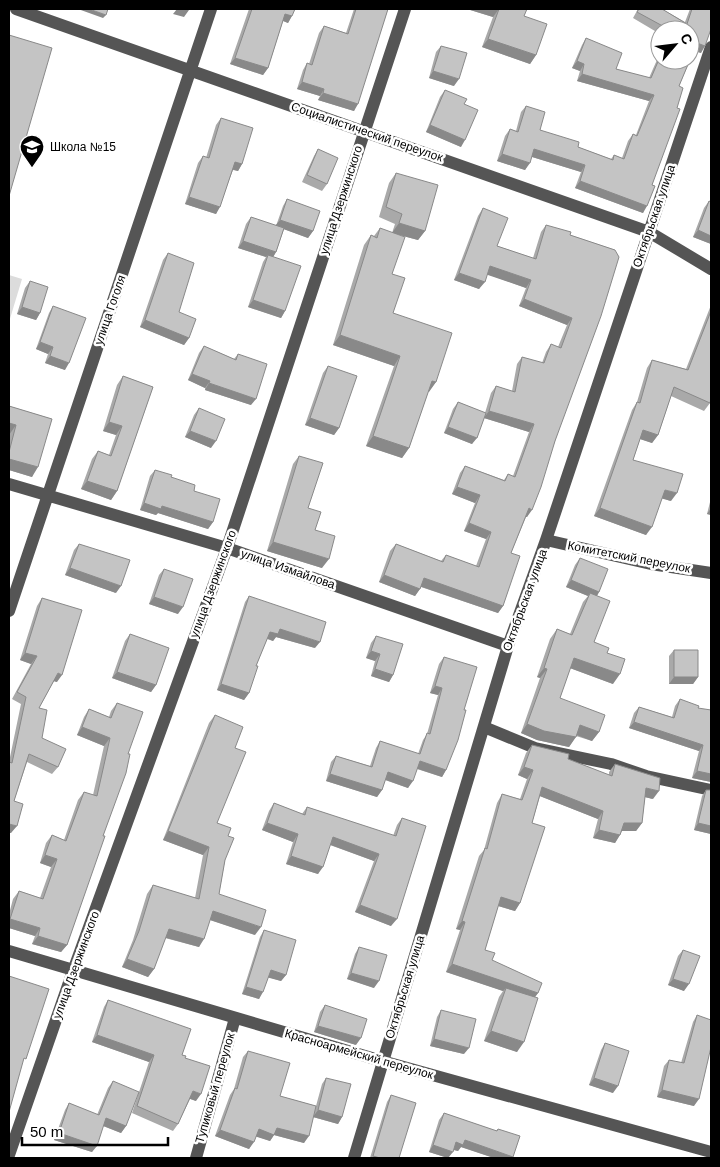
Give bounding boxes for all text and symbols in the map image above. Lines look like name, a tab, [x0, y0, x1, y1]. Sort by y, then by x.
north arrow	[650, 20, 700, 70]
text: С	[677, 31, 696, 47]
street label: Социалистический переулок	[289, 99, 445, 165]
school or university icon: Школа №15	[19, 134, 45, 168]
place label: Школа №15	[50, 140, 116, 154]
street label: улица Дзержинского	[317, 143, 365, 256]
street label: Октябрьская улица	[630, 163, 678, 269]
street label: улица Гоголя	[92, 273, 128, 347]
street label: улица Дзержинского	[187, 528, 239, 640]
street label: Комитетский переулок	[566, 538, 692, 576]
street label: улица Измайлова	[239, 546, 337, 592]
street label: Октябрьская улица	[500, 547, 550, 653]
street label: улица Дзержинского	[50, 909, 102, 1021]
street label: Октябрьская улица	[383, 933, 428, 1040]
street label: Красноармейский переулок	[283, 1026, 436, 1082]
street label: Тупиковый переулок	[193, 1030, 238, 1145]
scale bar	[22, 1114, 169, 1146]
text: 50 m	[30, 1123, 63, 1140]

